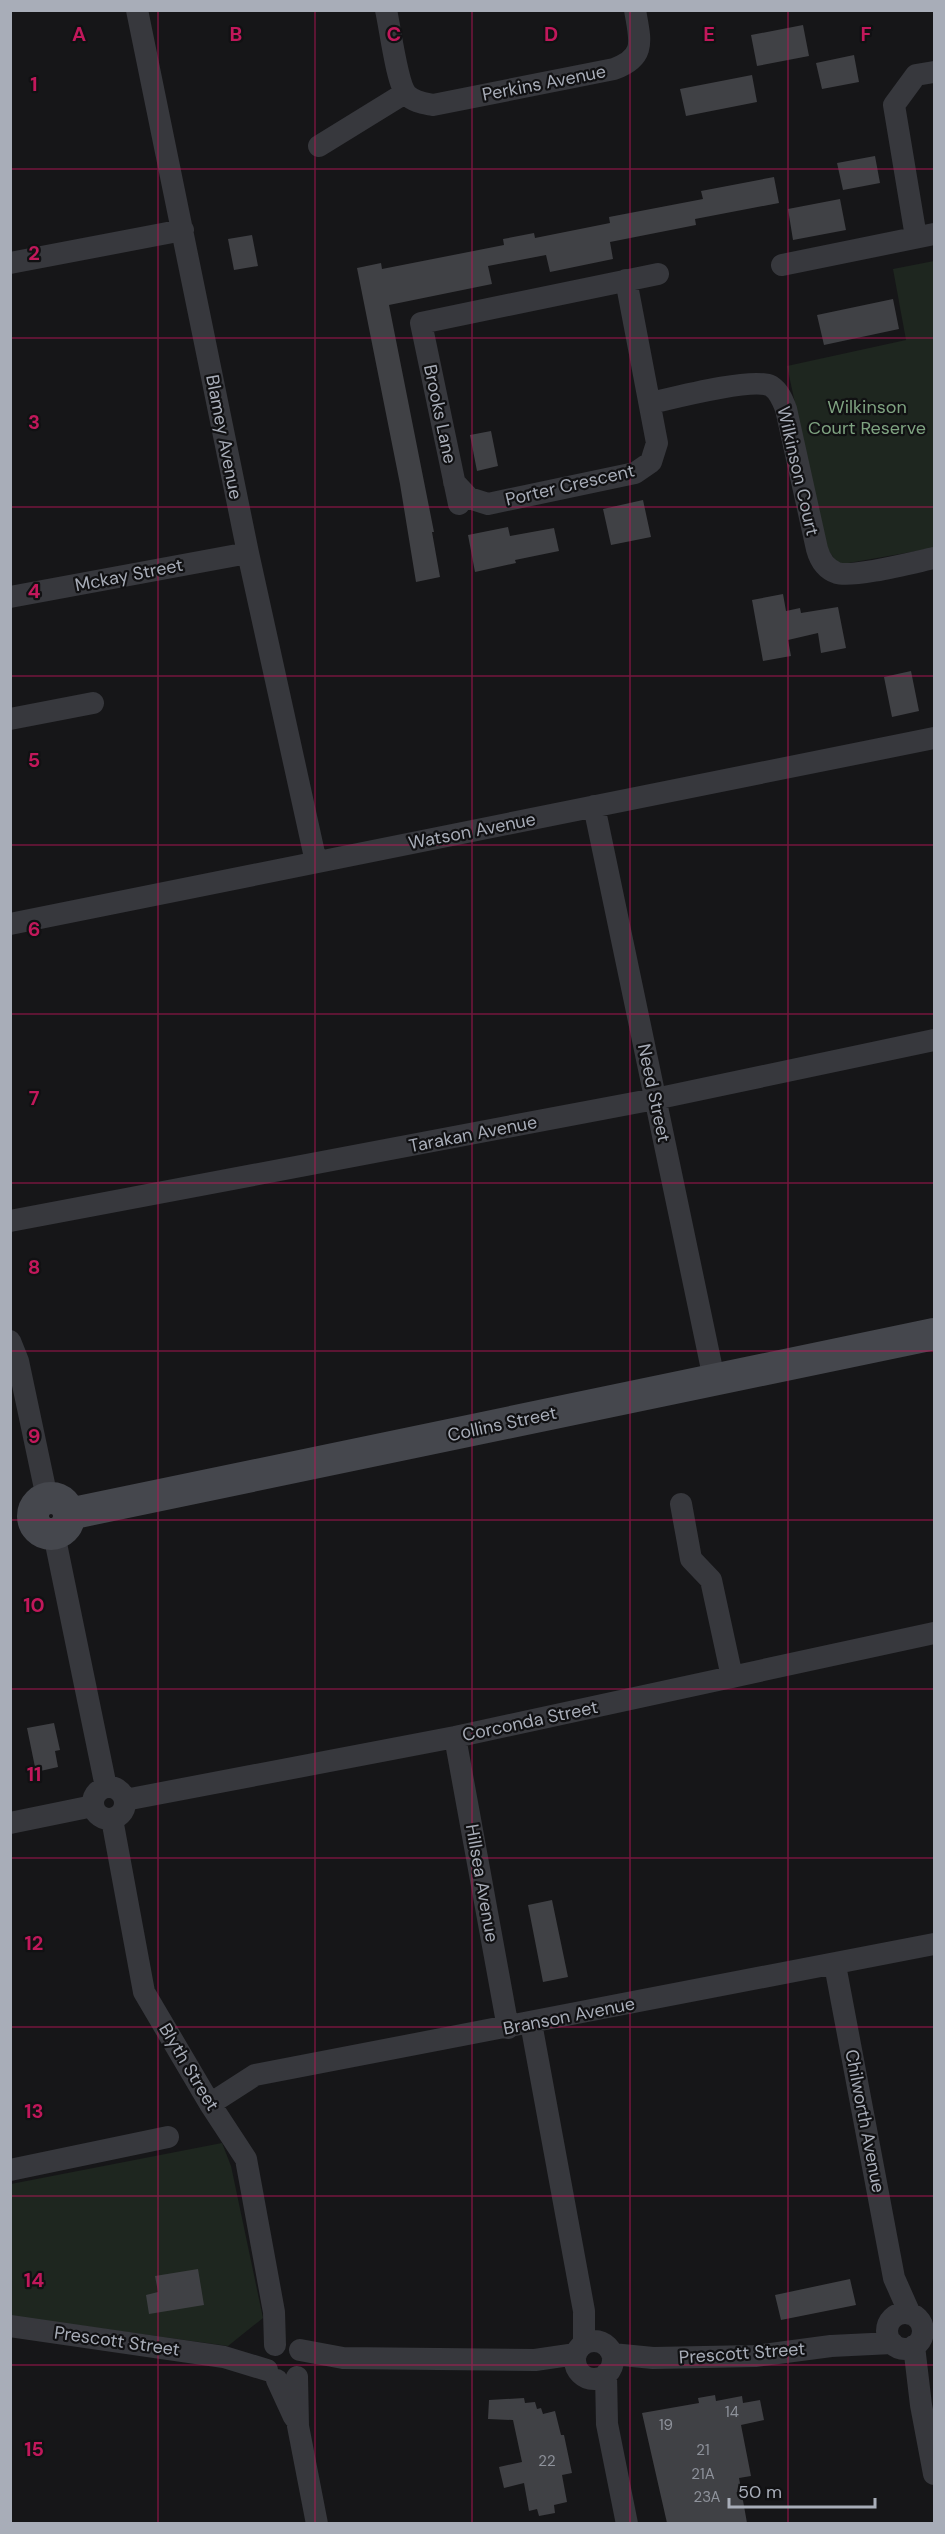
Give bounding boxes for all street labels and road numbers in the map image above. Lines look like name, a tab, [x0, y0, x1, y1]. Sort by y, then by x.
street label: Perkins Avenue	[480, 59, 608, 107]
street label: Brooks Lane	[418, 362, 462, 466]
street label: Blamey Avenue	[200, 373, 248, 501]
street label: Wilkinson Court	[771, 404, 825, 538]
street label: Porter Crescent	[503, 458, 637, 512]
street label: Mckay Street	[73, 553, 185, 597]
street label: Watson Avenue	[406, 807, 538, 855]
street label: Need Street	[632, 1042, 676, 1144]
street label: Tarakan Avenue	[407, 1110, 539, 1158]
street label: Collins Street	[445, 1401, 559, 1447]
street label: Corconda Street	[460, 1695, 600, 1747]
street label: Hillsea Avenue	[460, 1822, 504, 1944]
street label: Branson Avenue	[501, 1991, 637, 2041]
street label: Blyth Street	[153, 2019, 225, 2115]
street label: Chilworth Avenue	[839, 2047, 891, 2195]
street label: Prescott Street	[53, 2320, 181, 2362]
street label: Prescott Street	[678, 2337, 806, 2369]

